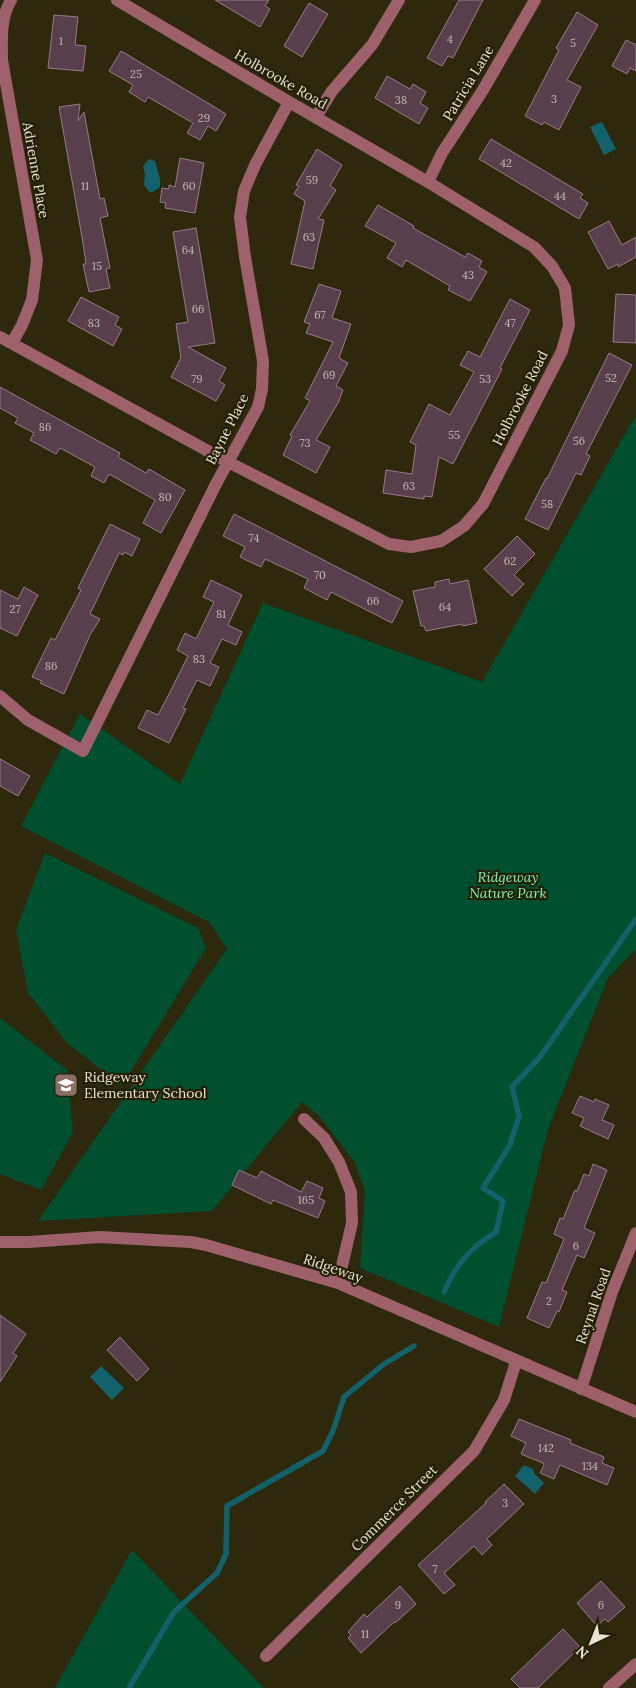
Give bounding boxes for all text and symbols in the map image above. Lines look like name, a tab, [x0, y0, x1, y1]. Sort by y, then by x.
house number: 4	[447, 32, 453, 46]
house number: 1	[59, 34, 63, 48]
house number: 5	[570, 36, 576, 50]
street label: Patricia Lane	[438, 42, 498, 124]
street label: Holbrooke Road	[231, 45, 331, 113]
house number: 25	[130, 67, 142, 81]
house number: 3	[551, 92, 557, 106]
house number: 38	[395, 93, 407, 107]
house number: 29	[198, 111, 210, 125]
street label: Adrienne Place	[19, 119, 53, 220]
house number: 42	[500, 156, 512, 170]
house number: 59	[306, 173, 318, 187]
house number: 11	[81, 179, 89, 193]
house number: 60	[182, 179, 196, 193]
house number: 44	[554, 189, 566, 203]
house number: 63	[303, 230, 315, 244]
house number: 64	[182, 243, 194, 257]
house number: 15	[92, 259, 102, 273]
house number: 43	[462, 268, 474, 282]
house number: 66	[192, 302, 204, 316]
house number: 67	[314, 308, 326, 322]
house number: 83	[88, 316, 100, 330]
house number: 47	[504, 316, 516, 330]
street label: Holbrooke Road	[488, 347, 552, 449]
house number: 69	[323, 368, 335, 382]
house number: 52	[605, 371, 617, 385]
house number: 79	[191, 372, 203, 386]
house number: 53	[479, 372, 491, 386]
street label: Bayne Place	[201, 390, 253, 468]
house number: 86	[39, 420, 51, 434]
house number: 55	[448, 428, 460, 442]
house number: 56	[573, 434, 585, 448]
house number: 73	[299, 436, 311, 450]
house number: 63	[403, 479, 415, 493]
house number: 80	[158, 490, 172, 504]
house number: 58	[541, 497, 553, 511]
house number: 74	[249, 531, 259, 545]
house number: 62	[504, 554, 516, 568]
house number: 70	[314, 568, 326, 582]
house number: 66	[367, 594, 379, 608]
house number: 64	[439, 600, 451, 614]
house number: 27	[10, 602, 20, 616]
house number: 81	[216, 607, 226, 621]
house number: 83	[193, 652, 205, 666]
house number: 86	[45, 659, 57, 673]
park label: Ridgeway Nature Park	[469, 868, 547, 902]
place label: Ridgeway Elementary School	[84, 1068, 207, 1102]
school or university icon: Ridgeway Elementary School	[53, 1072, 79, 1098]
house number: 165	[298, 1193, 314, 1207]
house number: 6	[573, 1239, 579, 1253]
street label: Ridgeway	[301, 1249, 366, 1287]
street label: Reynal Road	[572, 1266, 614, 1346]
house number: 2	[546, 1294, 552, 1308]
house number: 142	[538, 1441, 554, 1455]
house number: 134	[582, 1459, 598, 1473]
street label: Commerce Street	[347, 1461, 441, 1555]
house number: 3	[502, 1496, 508, 1510]
house number: 7	[432, 1562, 438, 1576]
house number: 9	[395, 1598, 401, 1612]
house number: 6	[598, 1598, 604, 1612]
north arrow	[566, 1618, 616, 1668]
house number: 11	[361, 1627, 369, 1641]
text: N	[572, 1642, 592, 1663]

